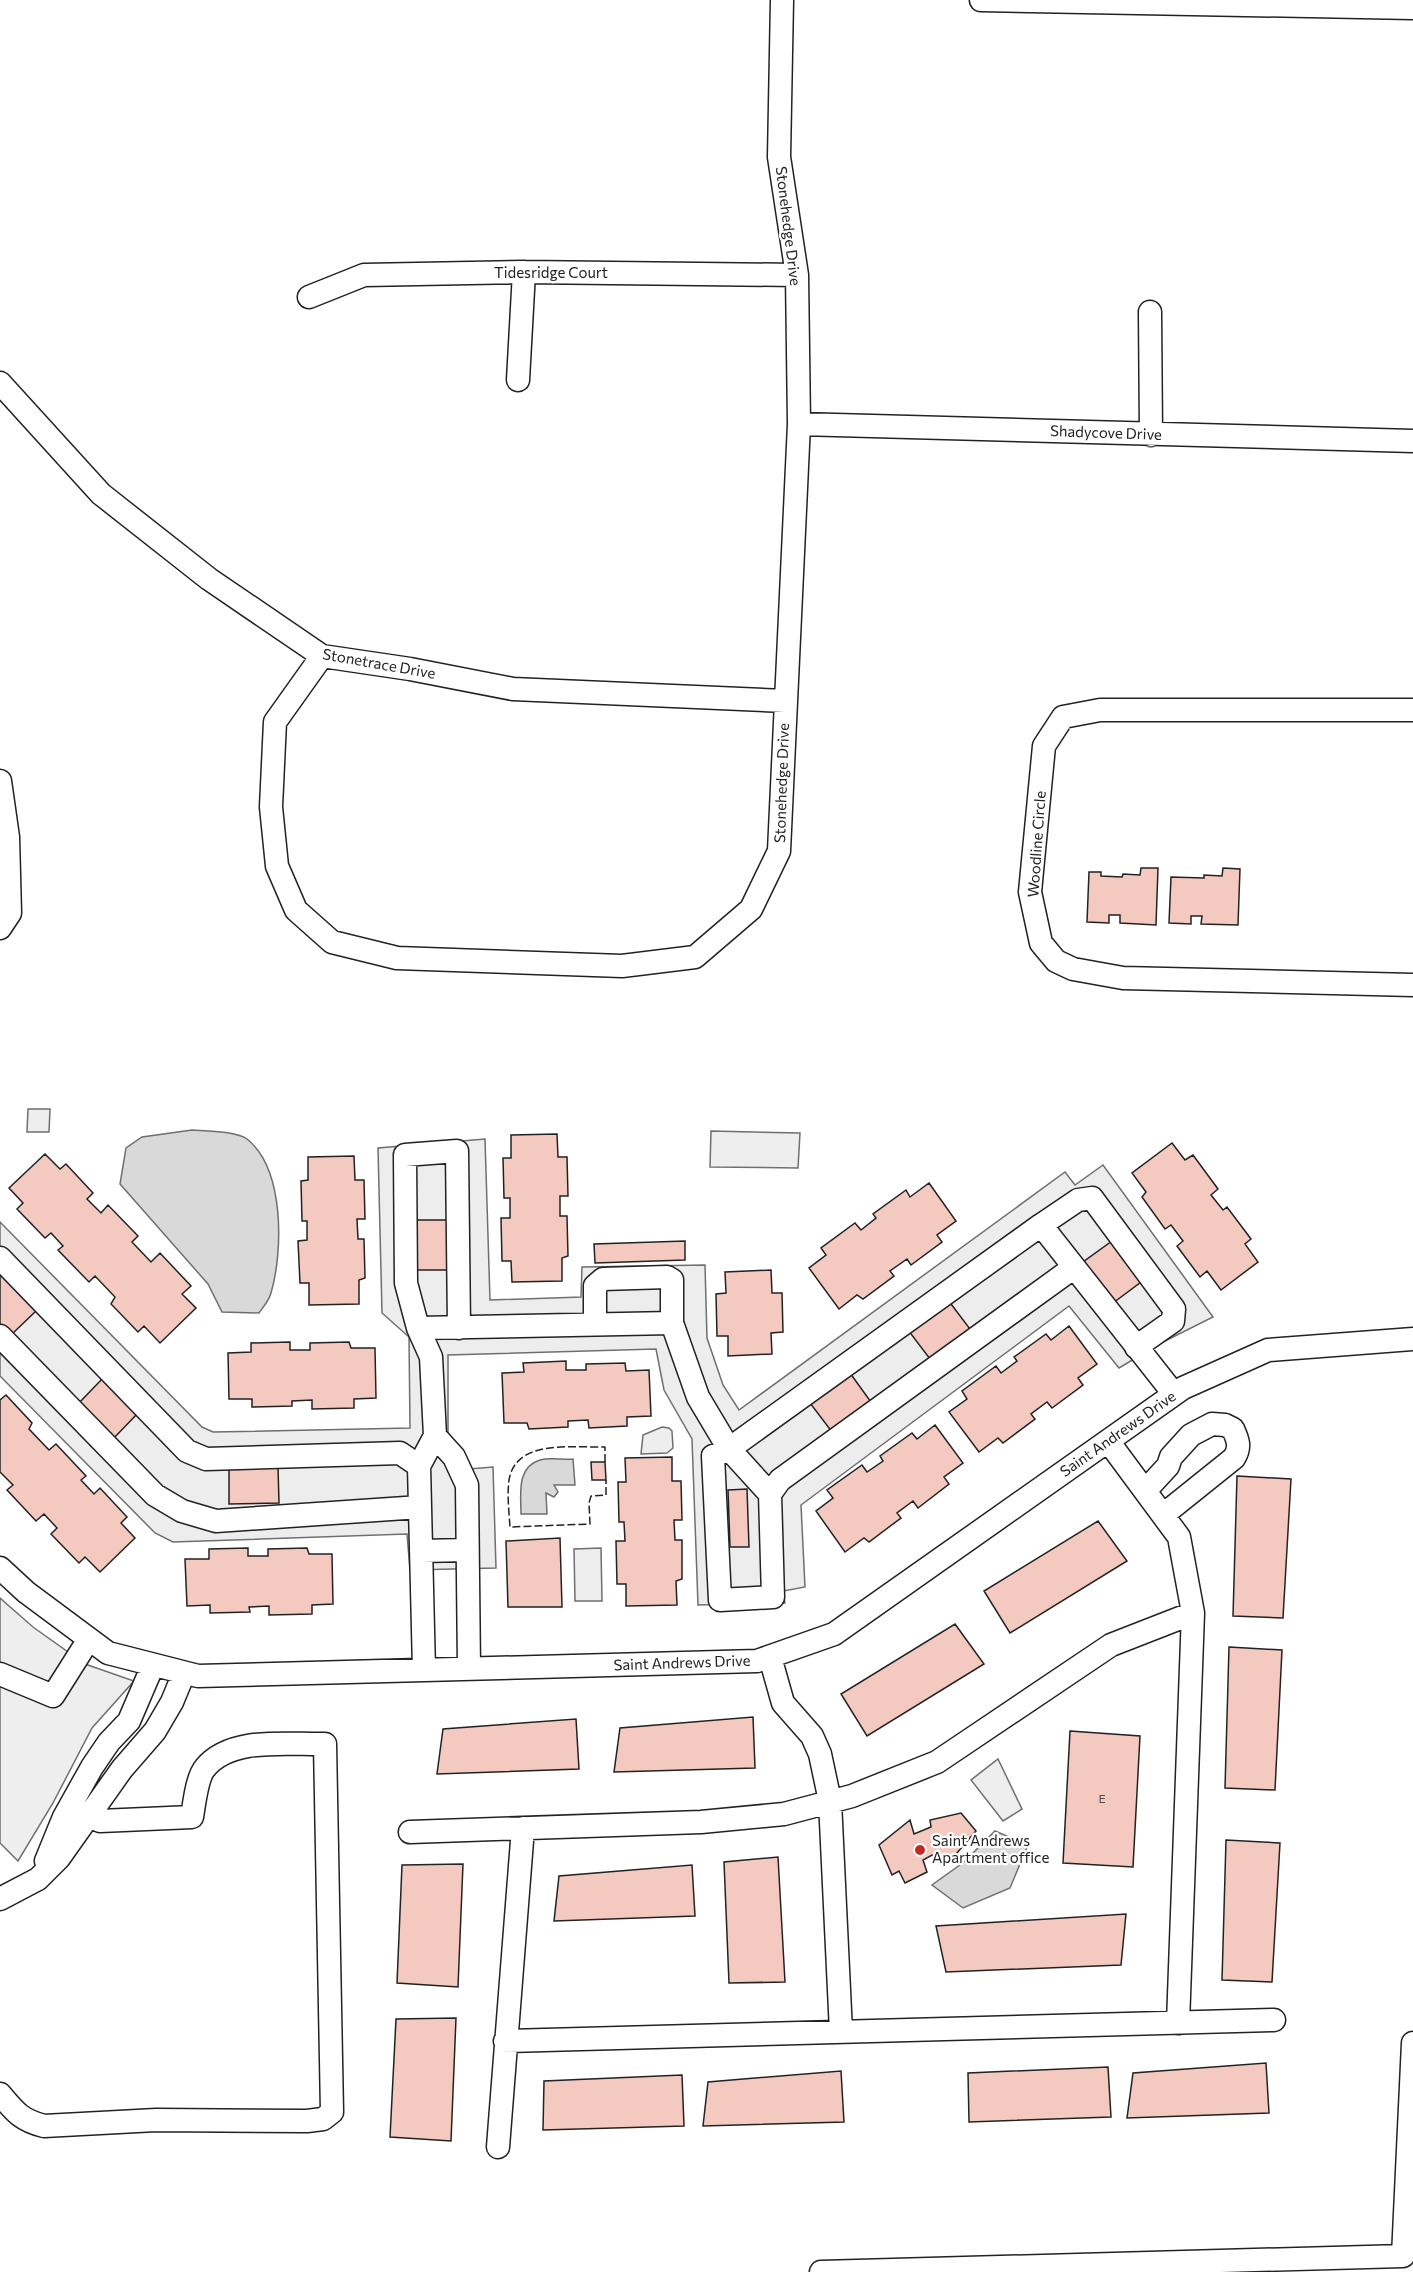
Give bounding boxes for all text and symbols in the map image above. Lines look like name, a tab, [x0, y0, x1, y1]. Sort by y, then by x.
street label: Stonehedge Drive	[773, 165, 805, 287]
street label: Tidesridge Court	[494, 263, 608, 281]
street label: Shadycove Drive	[1050, 421, 1162, 443]
street label: Stonetrace Drive	[321, 644, 437, 682]
street label: Stonehedge Drive	[770, 722, 792, 843]
street label: Woodline Circle	[1023, 790, 1049, 898]
street label: Saint Andrews Drive	[1056, 1386, 1179, 1480]
street label: Saint Andrews Drive	[613, 1651, 751, 1673]
house number: E	[1098, 1791, 1106, 1805]
place label: Saint Andrews Apartment office	[932, 1831, 1049, 1866]
marker: Saint Andrews Apartment office	[913, 1843, 927, 1857]

